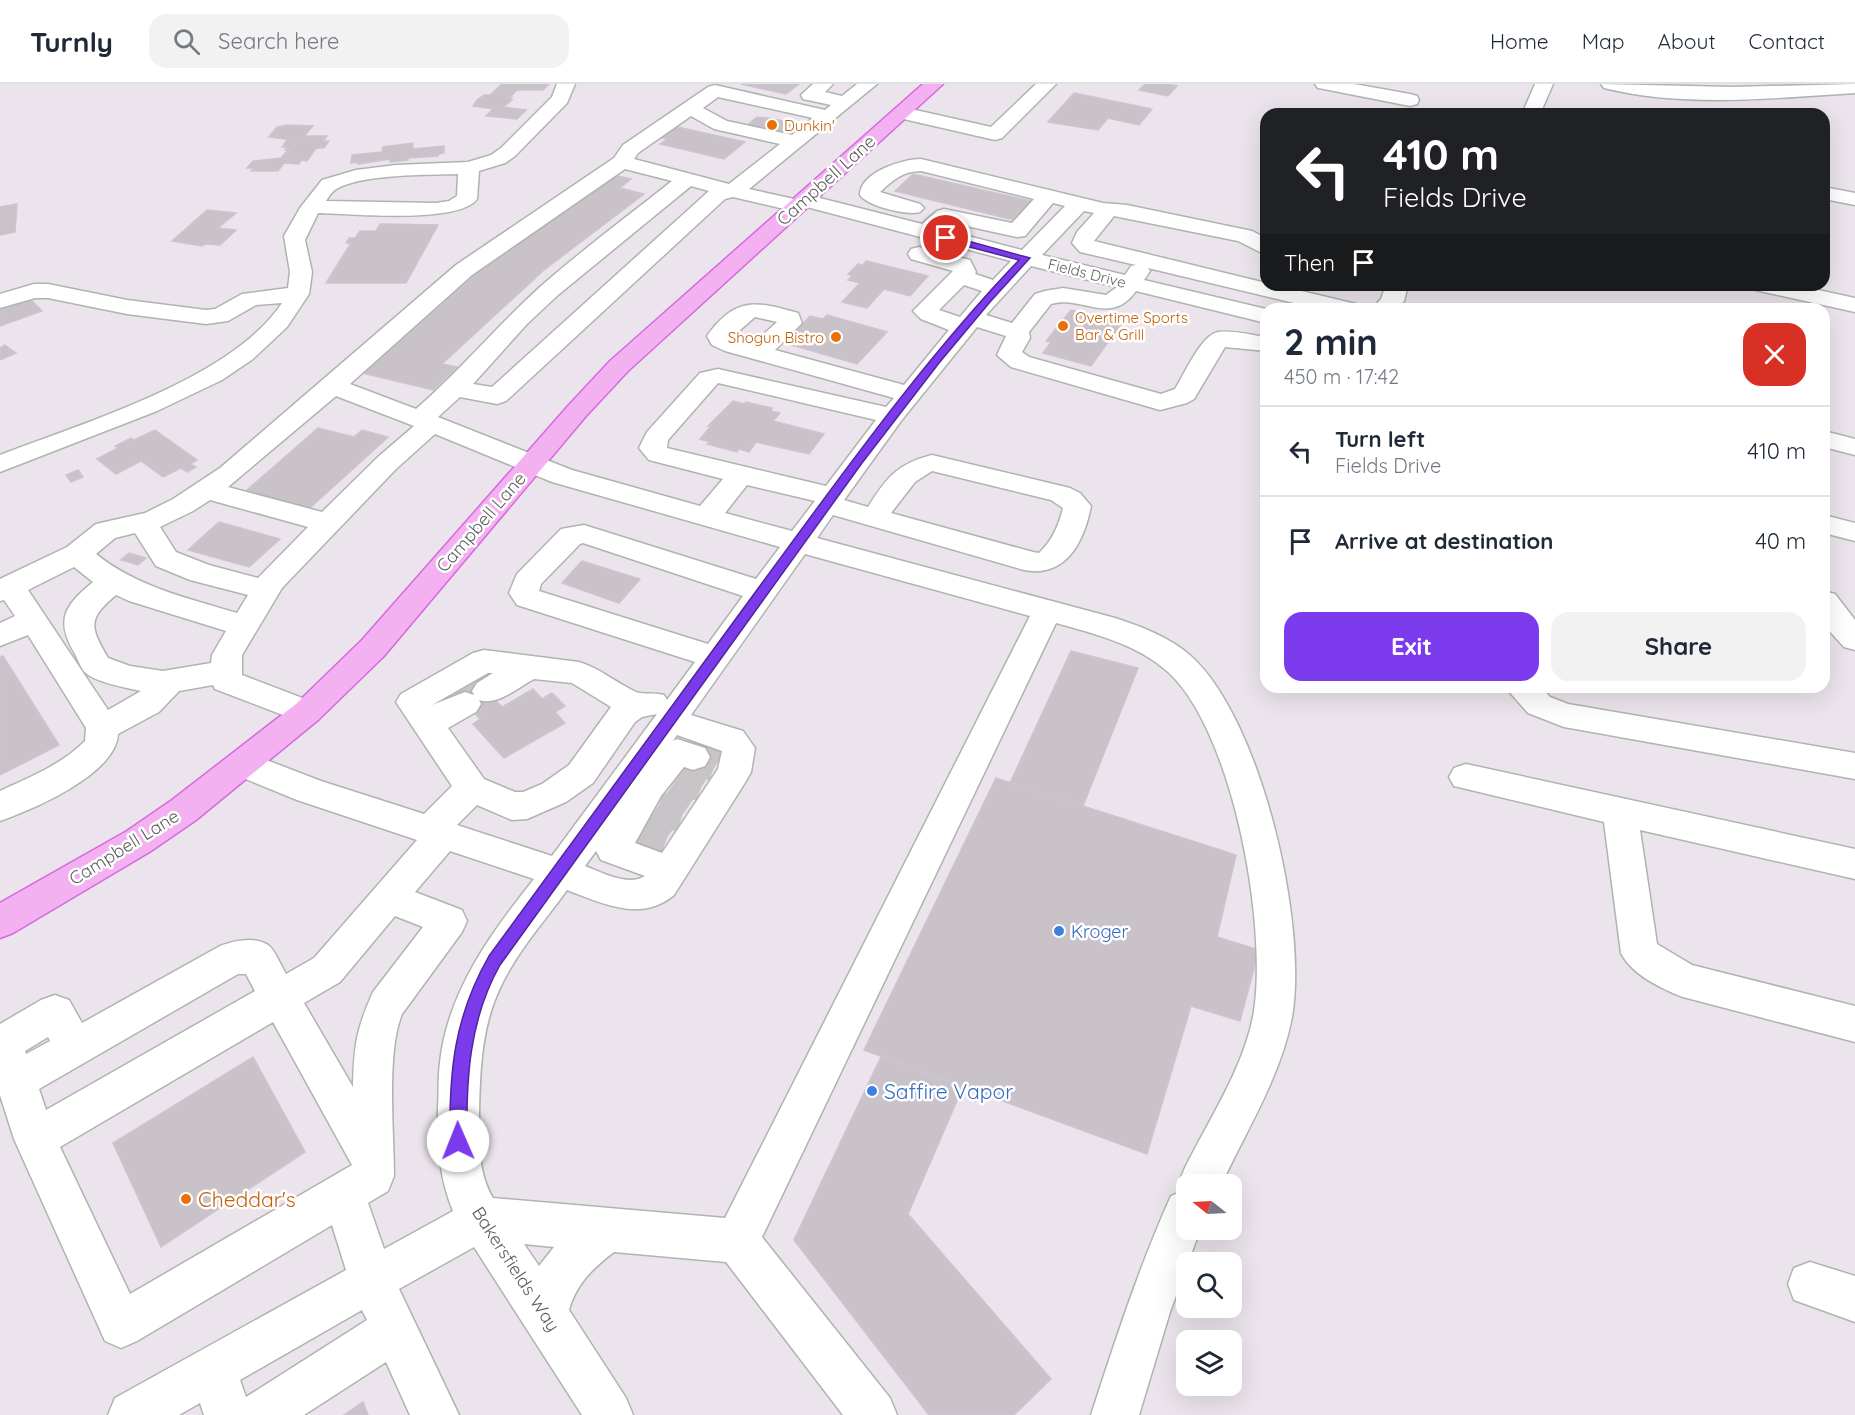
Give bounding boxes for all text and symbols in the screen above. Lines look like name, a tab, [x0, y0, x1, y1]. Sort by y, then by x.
search box	[149, 14, 569, 68]
text: Turnly	[30, 24, 113, 59]
icon: search	[170, 25, 203, 58]
text: Search here	[218, 27, 339, 55]
text: Home	[1490, 28, 1549, 54]
text: Map	[1582, 28, 1625, 54]
text: About	[1658, 28, 1716, 54]
text: Contact	[1749, 28, 1825, 54]
place label: Dunkin'	[784, 116, 835, 135]
marker: Dunkin'	[765, 118, 779, 132]
text: 410 m	[1383, 128, 1499, 181]
street label: Campbell Lane	[772, 130, 880, 230]
icon: left	[1284, 132, 1362, 210]
text: Fields Drive	[1383, 180, 1527, 214]
pin	[920, 212, 971, 263]
icon: arrive	[929, 221, 962, 254]
icon: arrive	[1347, 246, 1380, 279]
text: Then	[1284, 249, 1335, 277]
street label: Fields Drive	[1046, 254, 1128, 292]
place label: Overtime Sports Bar & Grill	[1075, 308, 1188, 344]
marker: Overtime Sports Bar & Grill	[1056, 319, 1070, 333]
text: 2 min	[1284, 319, 1378, 364]
button: close	[1743, 323, 1806, 386]
place label: Shogun Bistro	[728, 328, 824, 347]
marker: Shogun Bistro	[829, 330, 843, 344]
text: 450 m · 17:42	[1284, 364, 1399, 389]
text: Turn left	[1335, 425, 1425, 453]
icon: left	[1284, 435, 1317, 468]
text: 410 m	[1747, 437, 1806, 465]
text: Fields Drive	[1335, 453, 1441, 478]
street label: Campbell Lane	[431, 467, 531, 577]
icon: arrive	[1284, 525, 1317, 558]
text: Arrive at destination	[1335, 527, 1553, 555]
text: 40 m	[1755, 527, 1806, 555]
button: Exit	[1284, 612, 1539, 681]
button: Share	[1551, 612, 1806, 681]
street label: Campbell Lane	[65, 804, 183, 890]
place label: Kroger	[1071, 920, 1128, 943]
marker: Kroger	[1052, 924, 1066, 938]
place label: Saffire Vapor	[884, 1078, 1013, 1104]
marker: Saffire Vapor	[865, 1084, 879, 1098]
position arrow	[426, 1109, 490, 1173]
north arrow	[1176, 1174, 1242, 1240]
map controls	[1176, 1174, 1242, 1396]
place label: Cheddar's	[198, 1186, 296, 1212]
marker: Cheddar's	[179, 1192, 193, 1206]
street label: Bakersfields Way	[467, 1202, 565, 1336]
button: search	[1176, 1252, 1242, 1318]
button: layers	[1176, 1330, 1242, 1396]

